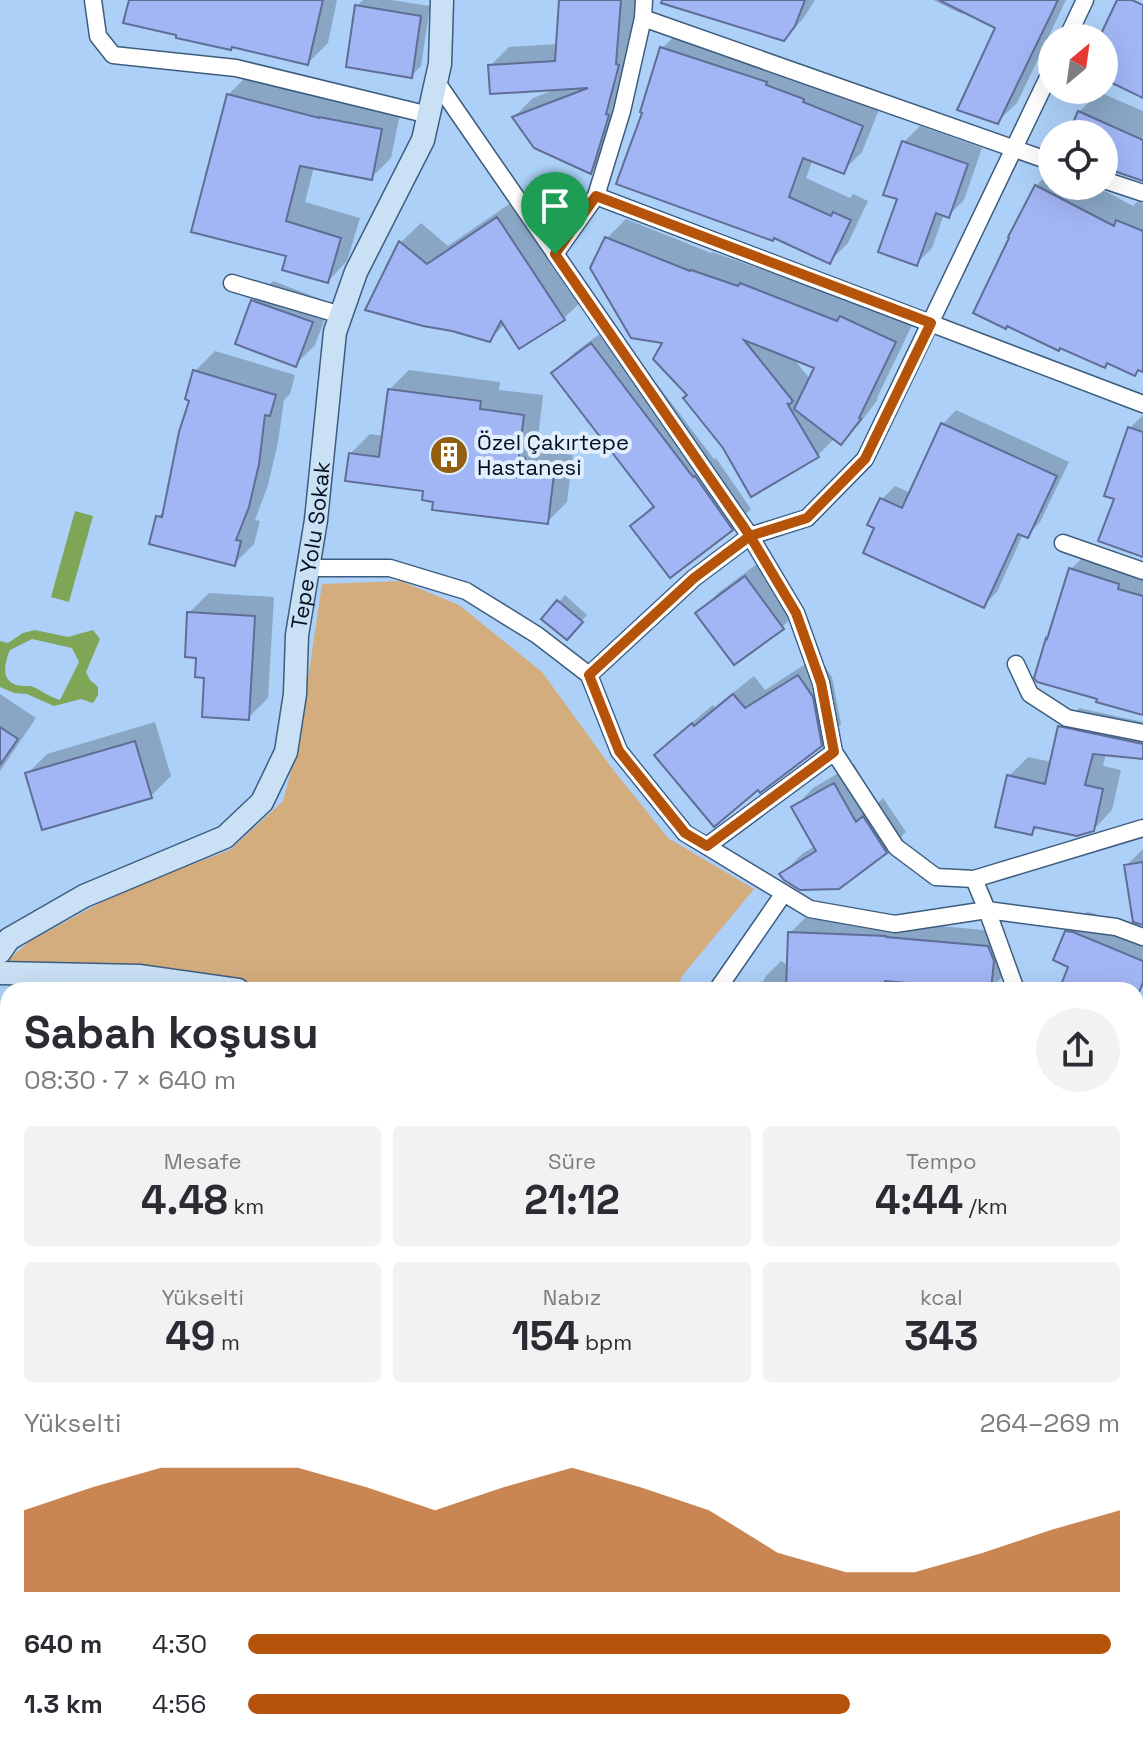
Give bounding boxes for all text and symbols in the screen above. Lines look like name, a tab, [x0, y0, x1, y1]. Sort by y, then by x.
north arrow	[1038, 24, 1118, 104]
map controls	[1038, 24, 1118, 200]
button: locate	[1038, 120, 1118, 200]
pin	[521, 172, 589, 254]
icon: arrive	[533, 184, 577, 228]
place label: Özel Çakırtepe Hastanesi	[477, 428, 629, 481]
building icon: Özel Çakırtepe Hastanesi	[428, 434, 470, 476]
street label: Tepe Yolu Sokak	[284, 460, 336, 631]
text: Sabah koşusu	[24, 1005, 319, 1061]
button: share	[1036, 1008, 1120, 1092]
text: 08:30 · 7 × 640 m	[24, 1063, 236, 1097]
text: Mesafe	[164, 1147, 242, 1175]
text: Süre	[548, 1147, 596, 1175]
text: Tempo	[906, 1147, 977, 1175]
text: 4.48	[141, 1175, 228, 1226]
text: 21:12	[524, 1175, 620, 1226]
text: 4:44	[875, 1175, 963, 1226]
text: km	[228, 1192, 264, 1220]
text: /km	[963, 1192, 1008, 1220]
text: Yükselti	[162, 1283, 244, 1311]
text: Nabız	[543, 1283, 601, 1311]
text: kcal	[920, 1283, 963, 1311]
text: 49	[165, 1311, 215, 1362]
text: 154	[512, 1311, 579, 1362]
text: 343	[904, 1311, 978, 1362]
text: m	[215, 1328, 240, 1356]
text: bpm	[579, 1328, 632, 1356]
text: Yükselti	[24, 1406, 121, 1440]
text: 264–269 m	[980, 1406, 1120, 1440]
text: 640 m	[24, 1627, 102, 1661]
text: 4:30	[152, 1627, 207, 1661]
text: 1.3 km	[24, 1687, 103, 1721]
text: 4:56	[152, 1687, 206, 1721]

